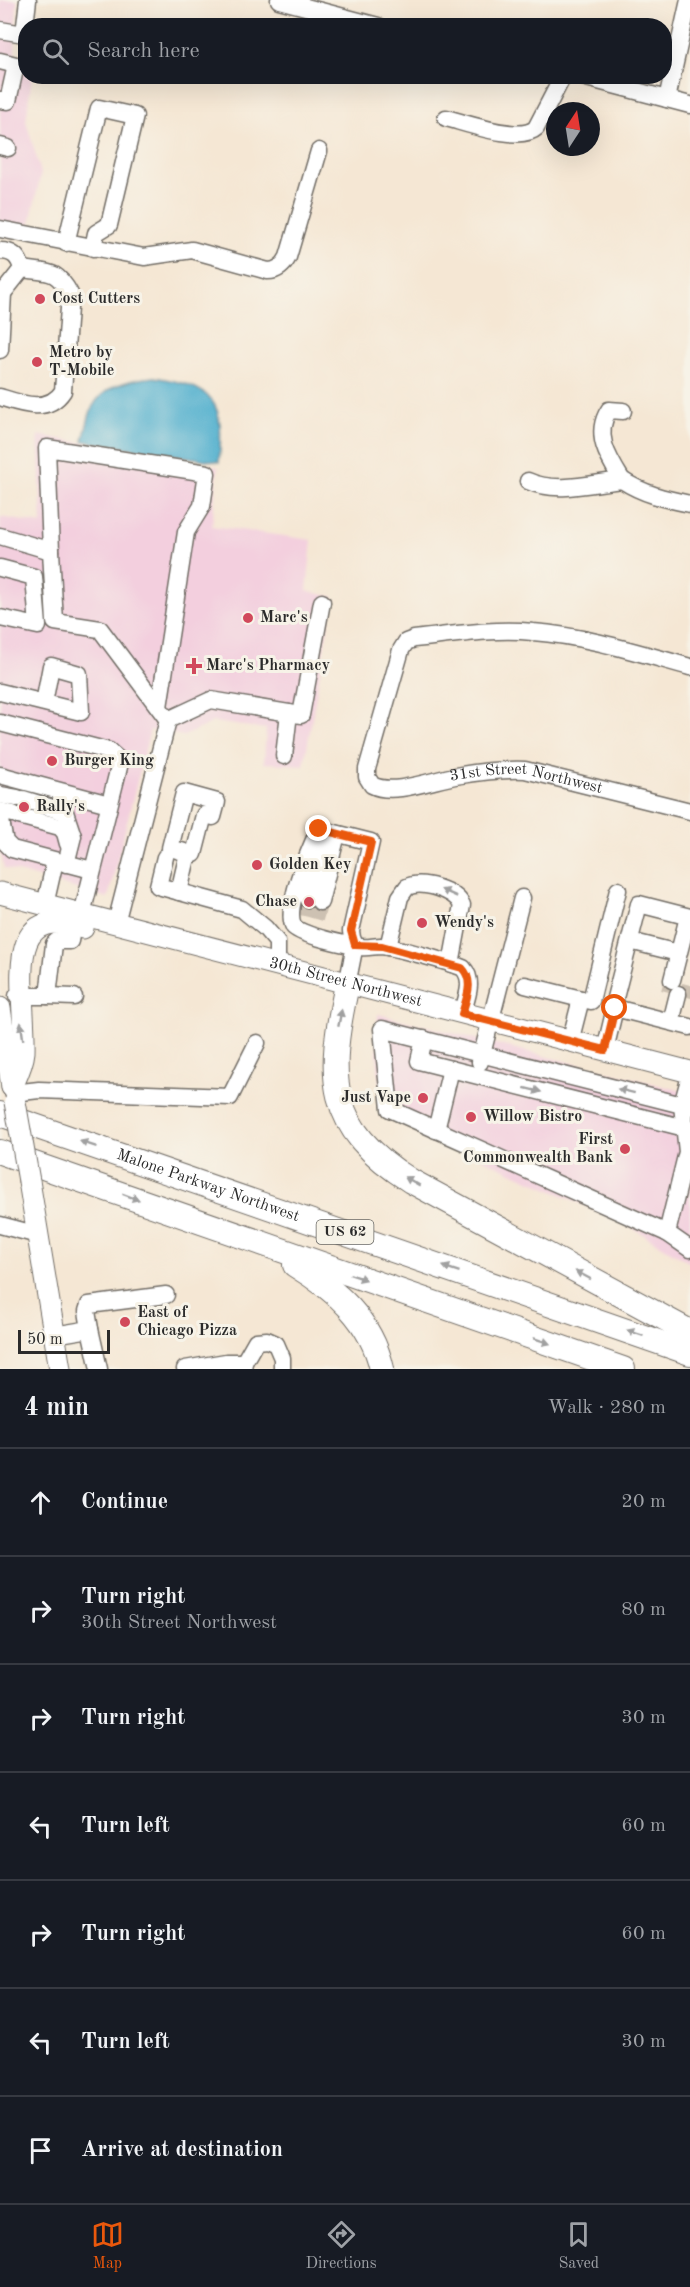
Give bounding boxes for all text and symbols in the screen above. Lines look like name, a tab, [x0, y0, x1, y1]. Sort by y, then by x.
search box	[18, 18, 672, 84]
icon: search	[39, 35, 72, 68]
text: Search here	[87, 40, 200, 62]
north arrow	[546, 102, 600, 156]
place label: Cost Cutters	[52, 291, 140, 307]
marker: Cost Cutters	[33, 292, 47, 306]
place label: Metro by T-Mobile	[49, 345, 114, 379]
marker: Metro by T-Mobile	[30, 355, 44, 369]
place label: Marc's	[260, 610, 308, 626]
marker: Marc's	[241, 611, 255, 625]
place label: Marc's Pharmacy	[206, 658, 330, 674]
marker: Marc's Pharmacy	[187, 659, 201, 673]
place label: Burger King	[64, 753, 154, 769]
marker: Burger King	[45, 754, 59, 768]
street label: 31st Street Northwest	[448, 762, 605, 797]
place label: Rally's	[36, 799, 85, 815]
marker: Rally's	[17, 800, 31, 814]
route end	[305, 815, 331, 841]
place label: Golden Key	[269, 857, 351, 873]
marker: Golden Key	[250, 858, 264, 872]
one-way arrow	[439, 888, 457, 898]
place label: Chase	[255, 894, 297, 910]
marker: Chase	[302, 895, 316, 909]
place label: Wendy's	[434, 915, 494, 931]
marker: Wendy's	[415, 916, 429, 930]
street label: 30th Street Northwest	[268, 955, 424, 1010]
route start	[601, 994, 627, 1020]
one-way arrow	[336, 1008, 345, 1027]
one-way arrow	[17, 1021, 26, 1040]
one-way arrow	[616, 1085, 635, 1095]
one-way arrow	[524, 1086, 543, 1096]
place label: Just Vape	[341, 1090, 411, 1106]
marker: Just Vape	[416, 1091, 430, 1105]
place label: Willow Bistro	[483, 1109, 582, 1125]
marker: Willow Bistro	[464, 1110, 478, 1124]
place label: First Commonwealth Bank	[463, 1132, 613, 1166]
one-way arrow	[78, 1139, 96, 1149]
marker: First Commonwealth Bank	[618, 1142, 632, 1156]
street label: Malone Parkway Northwest	[114, 1147, 302, 1225]
one-way arrow	[404, 1176, 420, 1187]
one-way arrow	[122, 1192, 140, 1202]
road number: US 62	[316, 1220, 374, 1244]
one-way arrow	[442, 1263, 460, 1273]
one-way arrow	[574, 1270, 591, 1280]
one-way arrow	[349, 1272, 367, 1282]
place label: East of Chicago Pizza	[137, 1305, 237, 1339]
marker: East of Chicago Pizza	[118, 1315, 132, 1329]
scale bar	[18, 1327, 110, 1354]
one-way arrow	[626, 1328, 644, 1338]
text: 50 m	[27, 1332, 63, 1348]
one-way arrow	[533, 1336, 551, 1346]
text: 4 min	[24, 1395, 89, 1421]
text: Walk · 280 m	[547, 1398, 666, 1418]
icon: ahead	[24, 1486, 57, 1519]
text: Continue	[81, 1491, 168, 1513]
text: 20 m	[621, 1492, 666, 1512]
text: Turn right	[81, 1586, 185, 1608]
icon: right	[24, 1594, 57, 1627]
text: 80 m	[621, 1600, 666, 1620]
text: 30th Street Northwest	[81, 1613, 277, 1633]
icon: right	[24, 1702, 57, 1735]
text: Turn right	[81, 1707, 185, 1729]
text: 30 m	[621, 1708, 666, 1728]
icon: left	[24, 1810, 57, 1843]
text: Turn left	[81, 1815, 170, 1837]
text: 60 m	[621, 1816, 666, 1836]
icon: right	[24, 1918, 57, 1951]
text: Turn right	[81, 1923, 185, 1945]
text: 60 m	[621, 1924, 666, 1944]
icon: left	[24, 2026, 57, 2059]
text: Turn left	[81, 2031, 170, 2053]
text: 30 m	[621, 2032, 666, 2052]
icon: arrive	[24, 2134, 57, 2167]
text: Arrive at destination	[81, 2139, 283, 2161]
tab: Map	[91, 2218, 124, 2274]
tab: Directions	[306, 2218, 377, 2274]
tab: Saved	[558, 2218, 599, 2274]

